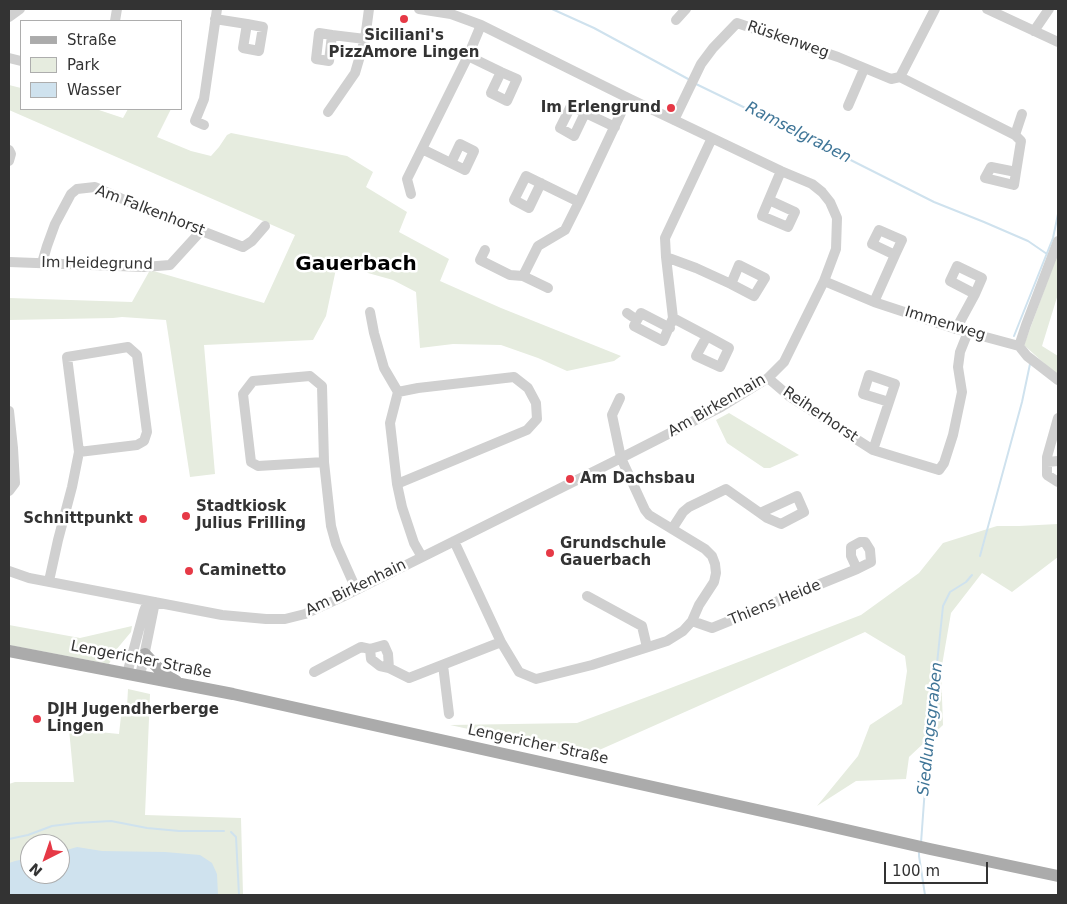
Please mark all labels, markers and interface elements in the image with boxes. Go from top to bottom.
marker: Siciliani's PizzAmore Lingen [398,13,410,25]
street label: Rüskenweg [745,18,831,62]
legend [20,20,182,110]
place label: Siciliani's PizzAmore Lingen [329,27,479,62]
text: Straße [67,31,116,49]
text: Park [67,56,99,74]
text: Wasser [67,81,121,99]
water label: Ramselgraben [742,98,854,168]
place label: Im Erlengrund [541,99,661,117]
marker: Im Erlengrund [665,102,677,114]
street label: Am Falkenhorst [93,182,207,240]
district label: Gauerbach [295,253,417,277]
street label: Im Heidegrund [41,254,153,274]
street label: Immenweg [902,303,988,345]
street label: Am Birkenhain [665,371,769,441]
street label: Reiherhorst [779,383,861,447]
place label: Am Dachsbau [580,470,695,488]
marker: Am Dachsbau [564,473,576,485]
place label: Stadtkiosk Julius Frilling [196,498,306,533]
place label: Schnittpunkt [23,510,133,528]
marker: Stadtkiosk Julius Frilling [180,510,192,522]
marker: Schnittpunkt [137,513,149,525]
place label: Grundschule Gauerbach [560,535,666,570]
marker: Grundschule Gauerbach [544,547,556,559]
street label: Am Birkenhain [303,556,409,620]
place label: Caminetto [199,562,286,580]
marker: Caminetto [183,565,195,577]
street label: Thiens Heide [726,576,824,630]
street label: Lengericher Straße [69,637,213,683]
water label: Siedlungsgraben [914,661,948,797]
place label: DJH Jugendherberge Lingen [47,701,219,736]
marker: DJH Jugendherberge Lingen [31,713,43,725]
street label: Lengericher Straße [466,721,610,769]
north arrow [20,834,70,884]
scale bar [887,852,991,884]
text: N [26,860,45,879]
text: 100 m [892,862,940,880]

